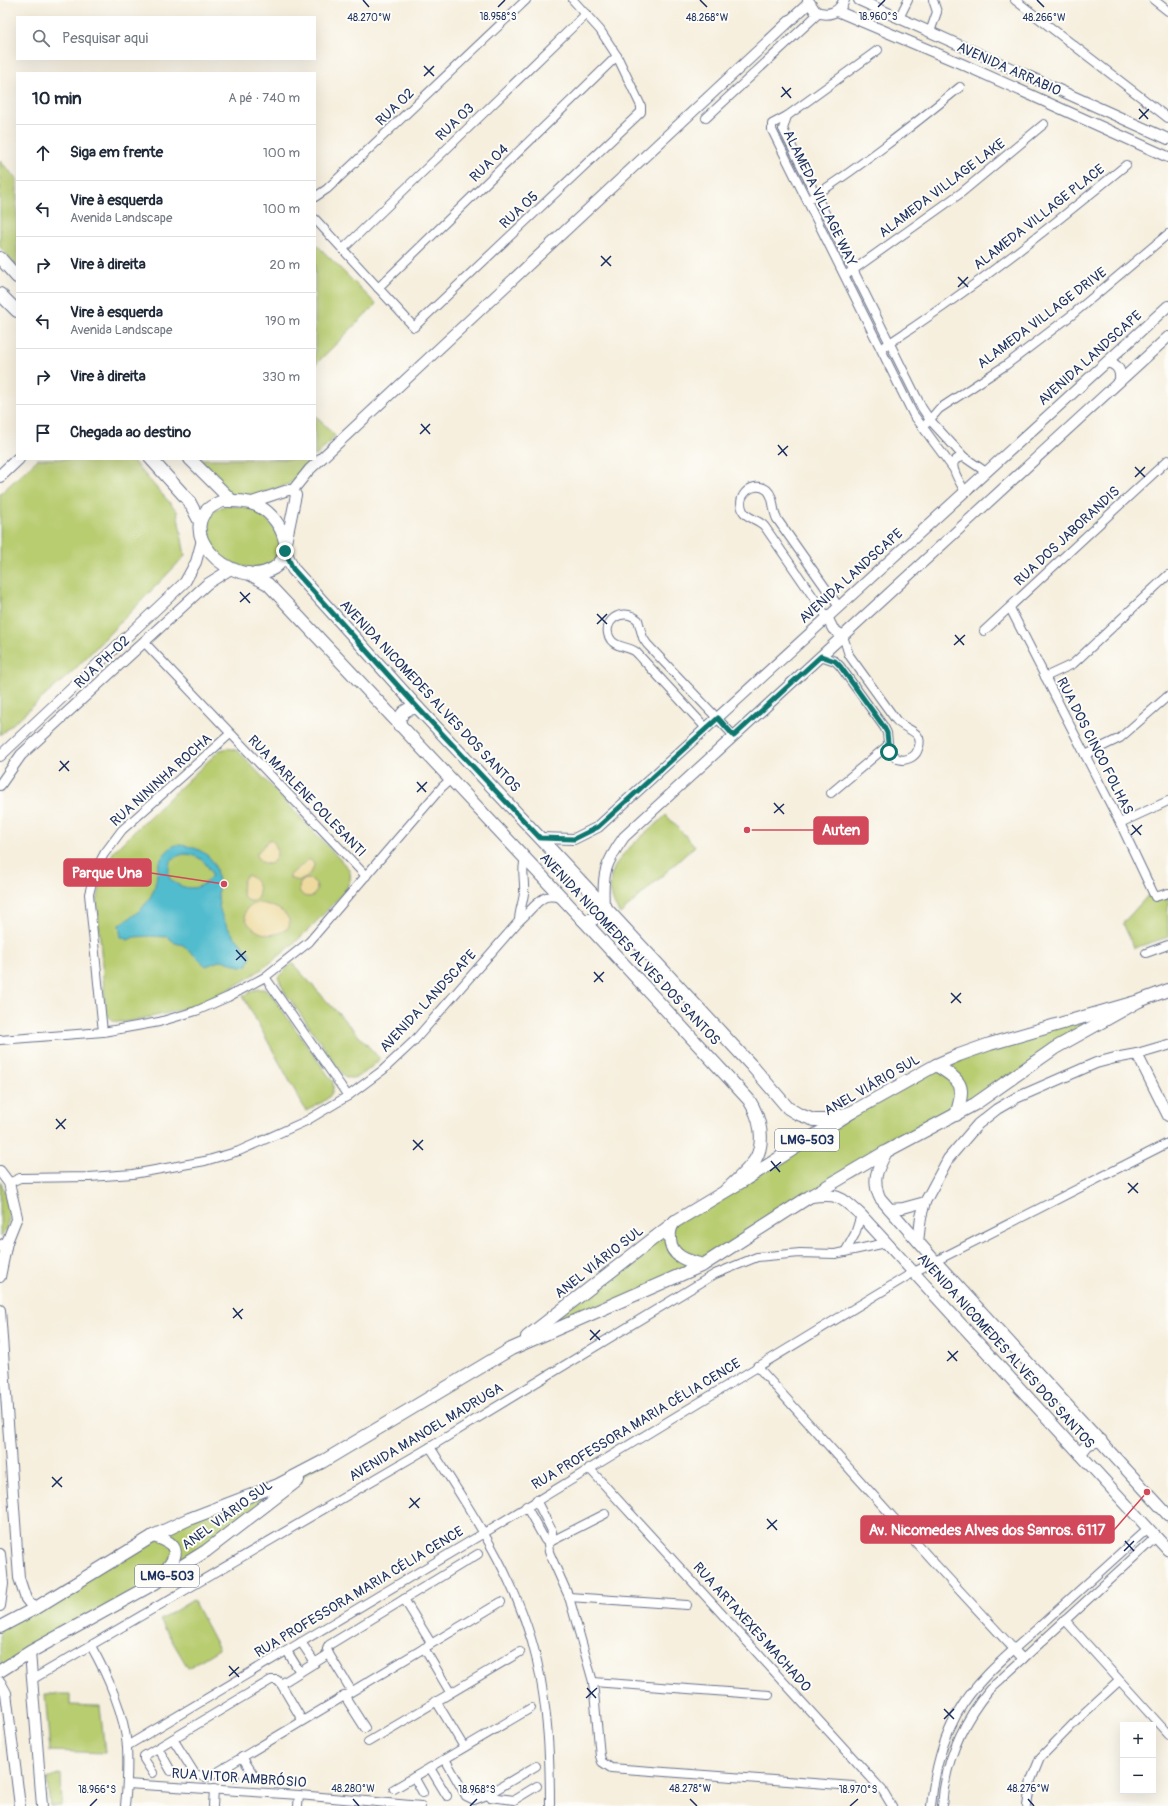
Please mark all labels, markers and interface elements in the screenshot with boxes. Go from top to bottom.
text: 18.958°S [480,11,517,23]
text: 18.960°S [858,11,898,23]
text: 48.270°W [347,12,391,24]
text: 48.268°W [686,12,729,24]
text: 48.266°W [1022,12,1066,24]
search box [16,16,316,60]
icon: search [30,27,52,49]
text: Pesquisar aqui [62,29,148,48]
street label: AVENIDA ARRABIO [954,38,1064,100]
street label: RUA 02 [372,84,418,129]
text: 10 min [32,88,82,109]
text: A pé · 740 m [228,90,300,106]
street label: RUA 03 [432,99,478,144]
street label: ALAMEDA VILLAGE WAY [780,127,860,269]
street label: ALAMEDA VILLAGE LAKE [875,135,1009,241]
street label: RUA 04 [466,140,512,186]
icon: ahead [32,142,54,164]
text: Siga em frente [70,143,163,162]
text: 100 m [263,145,300,161]
street label: ALAMEDA VILLAGE PLACE [970,161,1108,273]
street label: RUA 05 [496,188,542,232]
text: Vire à esquerda [70,191,163,210]
icon: left [32,198,54,220]
text: 100 m [263,201,300,217]
text: Avenida Landscape [70,210,172,226]
icon: right [32,254,54,276]
text: Vire à direita [70,255,146,274]
text: 20 m [269,257,300,273]
street label: ALAMEDA VILLAGE DRIVE [974,264,1110,372]
text: Vire à esquerda [70,303,163,322]
street label: AVENIDA LANDSCAPE [1035,307,1145,409]
icon: left [32,310,54,332]
text: 190 m [265,313,300,329]
text: Avenida Landscape [70,322,172,338]
icon: right [32,366,54,388]
text: Vire à direita [70,367,146,386]
text: 330 m [262,369,300,385]
icon: arrive [32,422,54,444]
text: Chegada ao destino [70,423,191,442]
street label: RUA DOS JABORANDIS [1011,483,1123,589]
street label: AVENIDA LANDSCAPE [796,525,906,627]
route end [276,542,294,560]
street label: AVENIDA NICOMEDES ALVES DOS SANTOS [336,596,524,796]
street label: RUA PH-02 [71,632,133,692]
street label: RUA DOS CINCO FOLHAS [1053,675,1137,817]
street label: RUA NININHA ROCHA [107,730,215,830]
street label: RUA MARLENE COLESANTI [244,732,370,860]
route start [880,743,898,761]
callout: Auten [814,817,868,844]
text: Auten [822,821,861,840]
street label: AVENIDA NICOMEDES ALVES DOS SANTOS [536,849,724,1049]
callout: Parque Una [64,859,151,886]
text: Parque Una [72,864,142,883]
street label: AVENIDA LANDSCAPE [376,946,480,1056]
street label: ANEL VIÁRIO SUL [821,1050,923,1119]
road number: LMG-503 [775,1129,839,1151]
street label: ANEL VIÁRIO SUL [551,1221,647,1302]
street label: AVENIDA NICOMEDES ALVES DOS SANTOS [914,1250,1098,1452]
street label: RUA PROFESSORA MARIA CÉLIA CENCE [528,1354,744,1493]
street label: AVENIDA MANOEL MADRUGA [346,1379,506,1485]
street label: ANEL VIÁRIO SUL [178,1476,276,1554]
callout: Av. Nicomedes Alves dos Sanros. 6117 [861,1516,1114,1543]
text: Av. Nicomedes Alves dos Sanros. 6117 [869,1521,1105,1540]
street label: RUA PROFESSORA MARIA CÉLIA CENCE [251,1522,467,1661]
street label: RUA ARTAXEXES MACHADO [689,1559,815,1695]
road number: LMG-503 [135,1565,199,1587]
map controls [1120,1722,1156,1794]
button: + [1120,1722,1156,1758]
button: − [1120,1758,1156,1794]
street label: RUA VITOR AMBRÓSIO [171,1764,307,1791]
text: 48.280°W [331,1783,375,1795]
text: 48.278°W [669,1783,711,1795]
text: 48.276°W [1007,1783,1050,1795]
text: 18.966°S [78,1784,116,1796]
text: 18.968°S [458,1784,496,1796]
text: 18.970°S [839,1784,877,1796]

